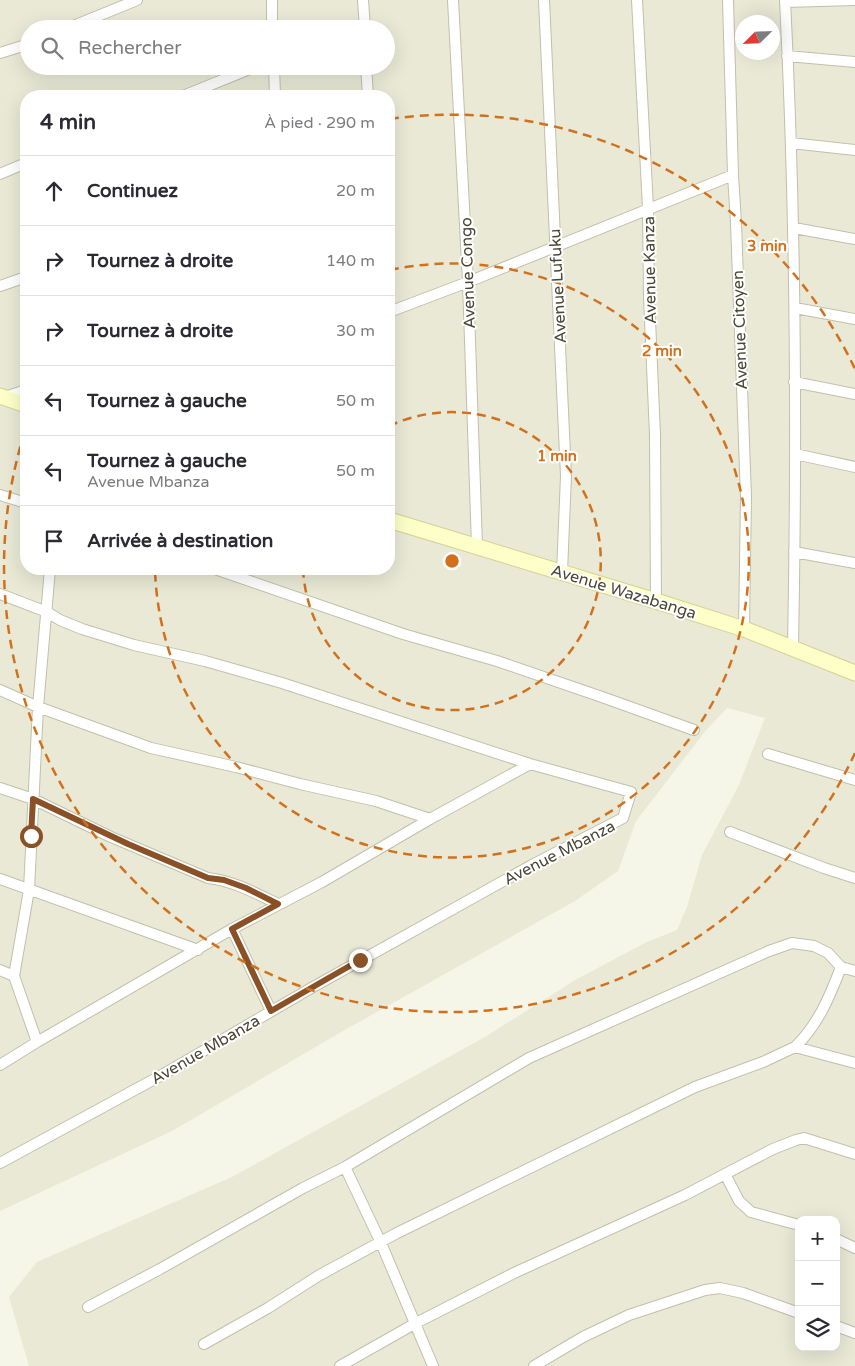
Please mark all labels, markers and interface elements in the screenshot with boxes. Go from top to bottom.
north arrow [735,15,780,60]
search box [20,20,395,75]
icon: search [38,34,66,62]
text: Rechercher [78,37,181,59]
text: 4 min [40,110,96,135]
text: À pied · 290 m [264,113,375,133]
icon: ahead [40,177,68,205]
text: Continuez [87,180,178,202]
text: 20 m [336,181,375,201]
street label: Avenue Kanza [639,216,661,324]
street label: Avenue Congo [456,217,480,329]
street label: Avenue Lufuku [545,228,571,344]
text: 3 min [747,237,787,255]
icon: right [40,247,68,275]
text: Tournez à droite [87,250,233,272]
text: 140 m [326,251,375,271]
street label: Avenue Citoyen [728,270,752,390]
icon: right [40,317,68,345]
text: Tournez à droite [87,320,233,342]
text: 30 m [336,321,375,341]
text: 2 min [642,342,682,360]
icon: left [40,387,68,415]
text: Tournez à gauche [87,390,247,412]
text: 50 m [336,391,375,411]
text: 1 min [537,447,577,465]
text: Tournez à gauche [87,450,247,472]
icon: left [40,457,68,485]
text: 50 m [336,461,375,481]
text: Avenue Mbanza [87,472,210,492]
icon: arrive [40,527,68,555]
text: Arrivée à destination [87,530,273,552]
centre of rings [443,552,461,570]
street label: Avenue Wazabanga [549,560,699,624]
street label: Avenue Mbanza [500,816,619,890]
route start [20,825,43,848]
route end [349,949,372,972]
street label: Avenue Mbanza [147,1011,264,1089]
map controls [795,1216,840,1351]
button: + [795,1216,840,1261]
button: − [795,1261,840,1306]
button: layers [795,1306,840,1351]

